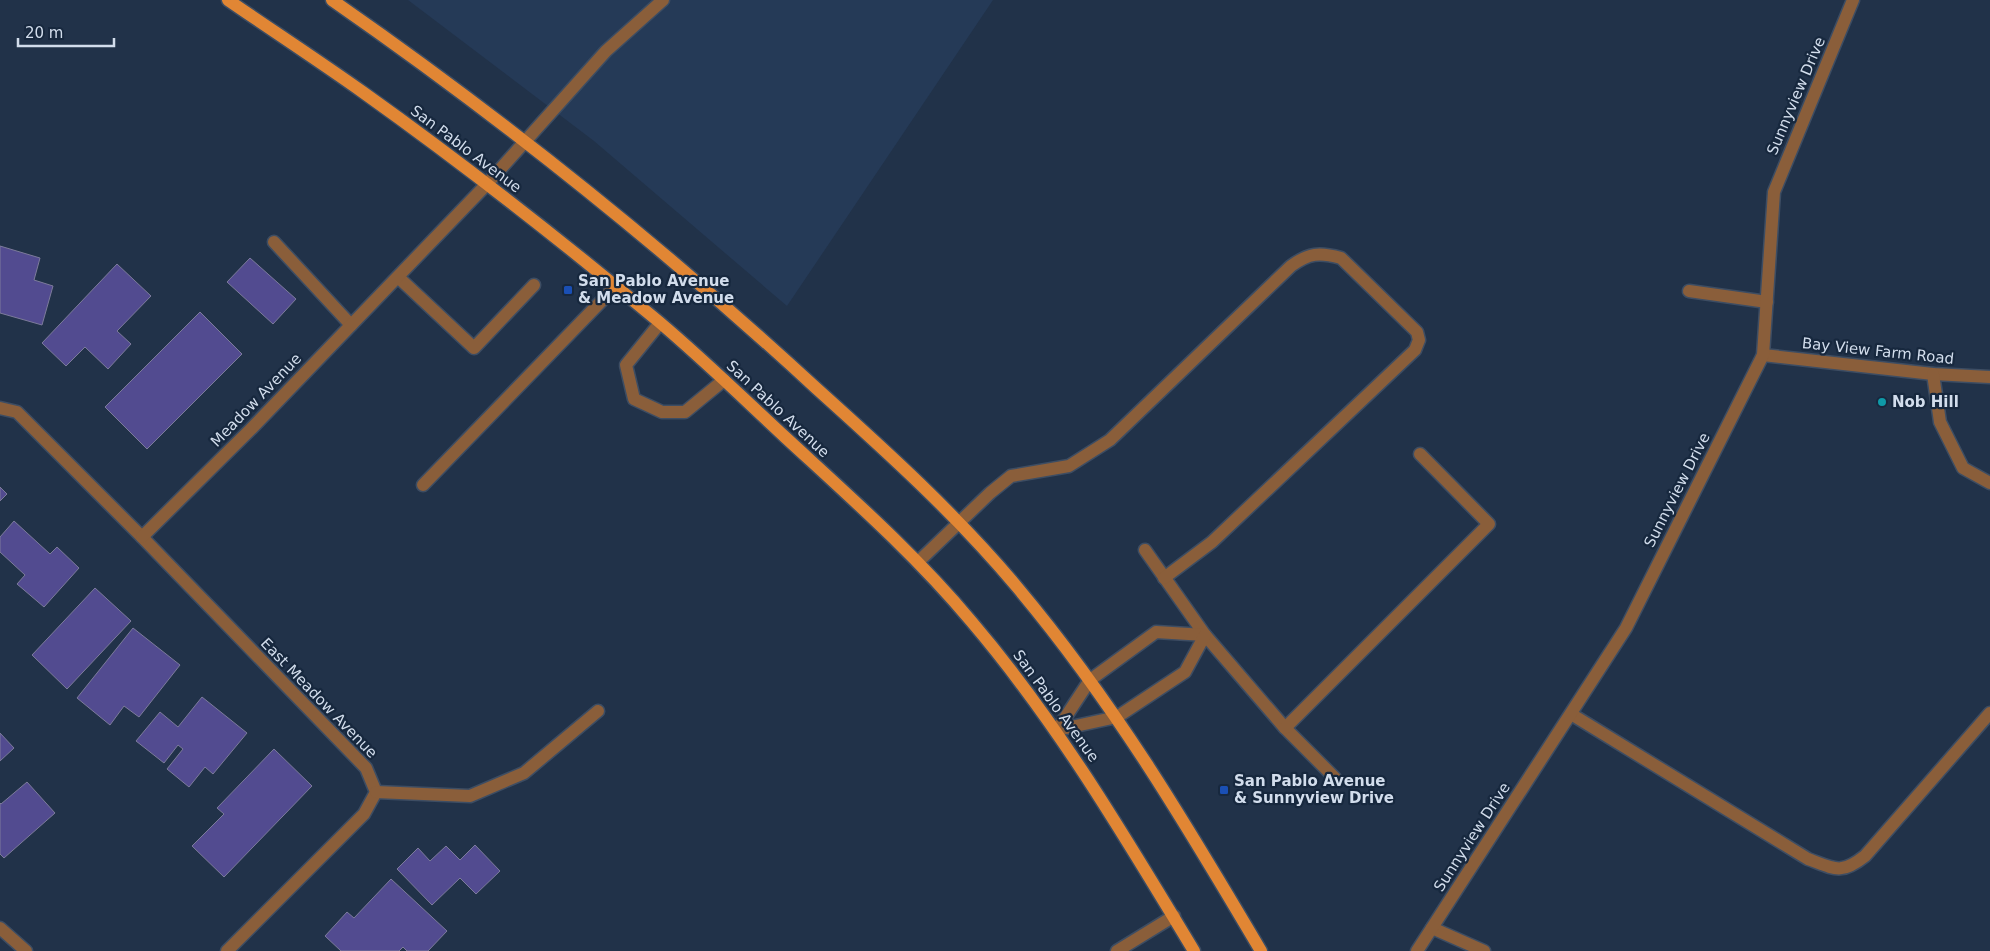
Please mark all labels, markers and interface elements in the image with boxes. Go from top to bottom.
scale bar [18,15,114,47]
text: 20 m [25,24,63,42]
street label: Sunnyview Drive [1763,34,1829,158]
street label: San Pablo Avenue [407,102,525,196]
place label: San Pablo Avenue & Meadow Avenue [578,272,734,307]
marker: San Pablo Avenue & Meadow Avenue [562,284,574,296]
street label: Bay View Farm Road [1801,334,1955,368]
street label: Meadow Avenue [207,350,305,450]
street label: San Pablo Avenue [723,357,833,461]
place label: Nob Hill [1892,393,1959,411]
marker: Nob Hill [1876,396,1888,408]
street label: Sunnyview Drive [1640,430,1714,550]
street label: East Meadow Avenue [257,634,381,762]
street label: San Pablo Avenue [1009,647,1103,765]
place label: San Pablo Avenue & Sunnyview Drive [1234,772,1394,807]
street label: Sunnyview Drive [1430,779,1514,895]
marker: San Pablo Avenue & Sunnyview Drive [1218,784,1230,796]

